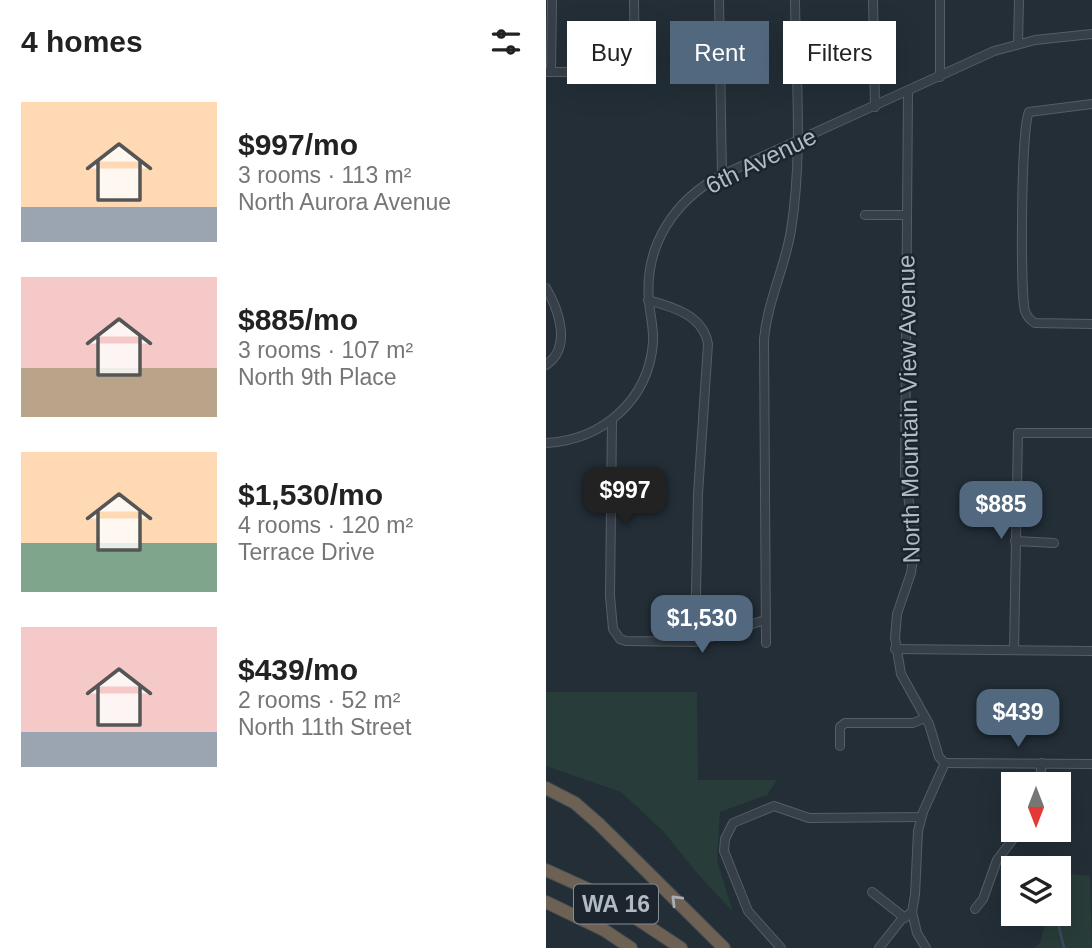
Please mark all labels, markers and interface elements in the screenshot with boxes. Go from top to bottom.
chip: Buy [567,21,656,84]
chip: Rent [670,21,769,84]
chip: Filters [783,21,896,84]
icon: filters [487,23,525,61]
text: 4 homes [21,25,143,58]
street label: 6th Avenue [701,122,820,199]
text: $997/mo [238,128,358,161]
icon: home [77,130,161,214]
text: 3 rooms · 113 m² [238,162,411,188]
text: North Aurora Avenue [238,189,451,215]
street label: North Mountain View Avenue [892,254,925,564]
text: $885/mo [238,303,358,336]
icon: home [77,305,161,389]
text: 3 rooms · 107 m² [238,337,413,363]
text: North 9th Place [238,364,397,390]
pin: $997 [584,468,666,527]
text: $997 [599,477,651,503]
text: $1,530/mo [238,478,383,511]
icon: home [77,480,161,564]
pin: $885 [960,482,1042,541]
text: $885 [975,491,1027,517]
text: 4 rooms · 120 m² [238,512,413,538]
text: Terrace Drive [238,539,375,565]
pin: $1,530 [645,596,759,655]
text: $1,530 [667,605,737,631]
text: $439/mo [238,653,358,686]
icon: home [77,655,161,739]
text: 2 rooms · 52 m² [238,687,400,713]
pin: $439 [977,690,1059,749]
text: $439 [992,699,1044,725]
text: North 11th Street [238,714,411,740]
north arrow [1001,772,1071,842]
map controls [1001,772,1071,926]
button: layers [1001,856,1071,926]
road number: WA 16 [574,884,658,923]
one-way arrow [671,896,684,909]

